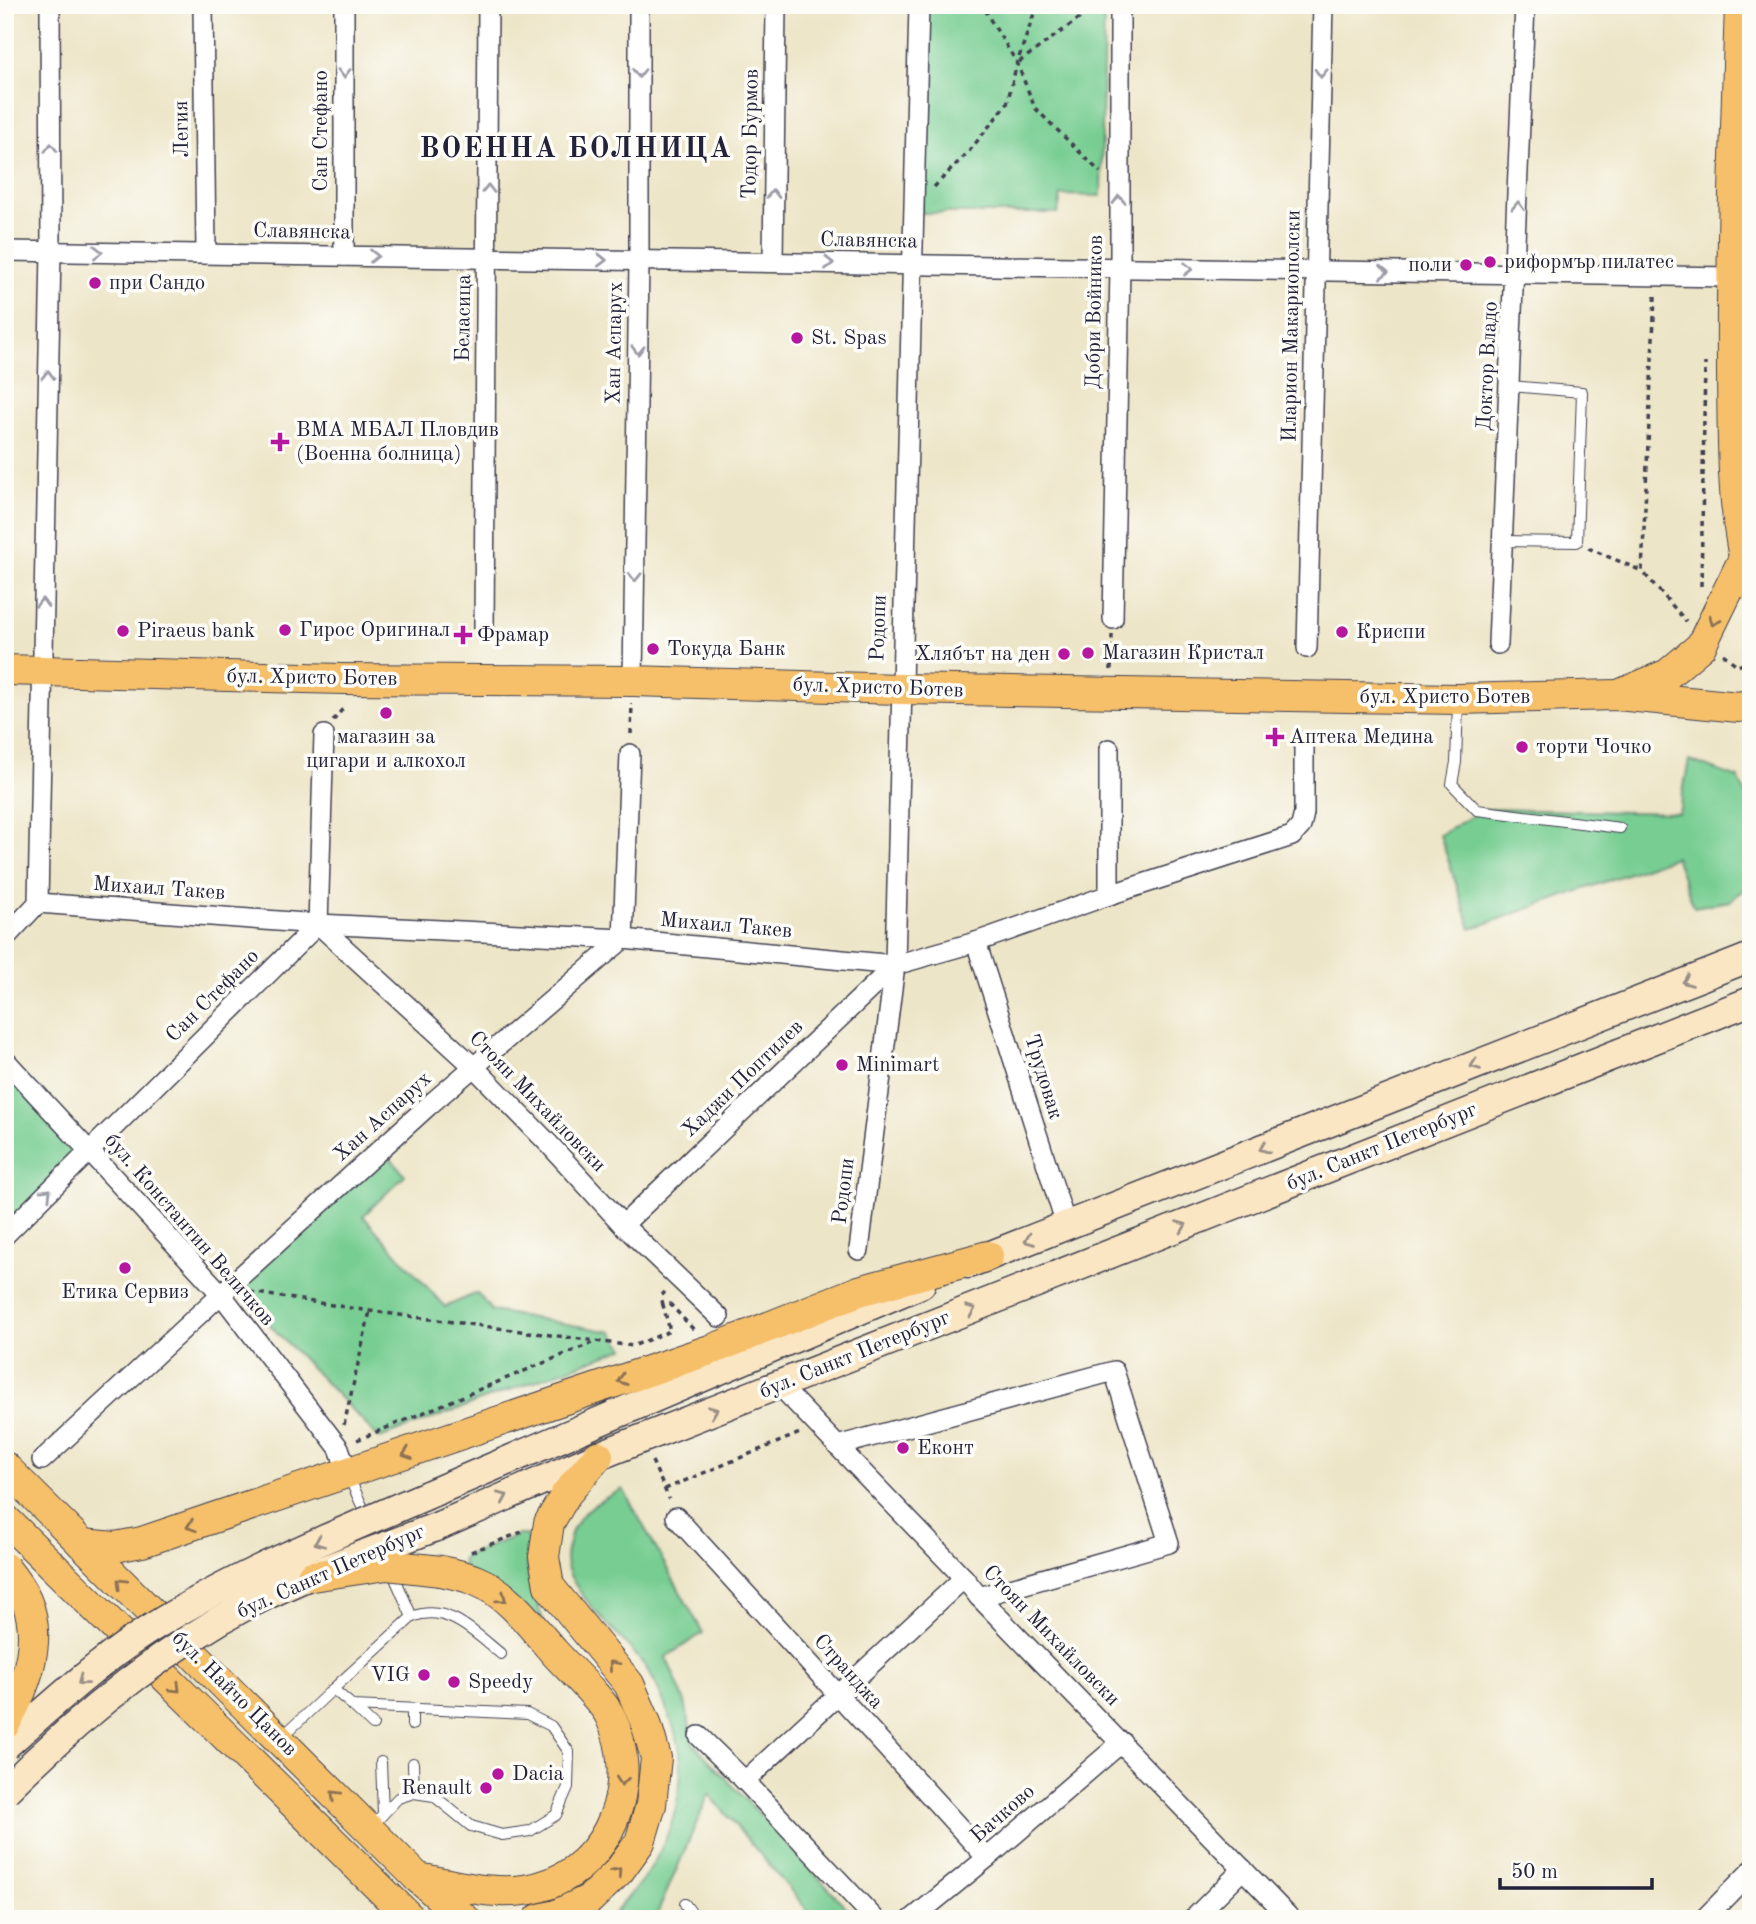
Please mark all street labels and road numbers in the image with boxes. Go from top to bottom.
street label: Тодор Бурмов [739,69,763,199]
street label: Сан Стефано [311,70,332,192]
street label: Легия [171,100,193,158]
street label: Иларион Макариополски [1279,210,1305,442]
street label: Славянска [253,221,351,243]
street label: Славянска [820,230,918,252]
street label: Добри Войников [1083,235,1107,389]
street label: Беласица [453,274,475,362]
street label: Хан Аспарух [603,281,627,405]
street label: Доктор Владо [1474,301,1502,431]
street label: Родопи [867,594,891,662]
street label: бул. Христо Ботев [226,666,398,690]
street label: бул. Христо Ботев [792,675,964,701]
street label: бул. Христо Ботев [1360,687,1530,708]
street label: Михаил Такев [92,874,226,904]
street label: Михаил Такев [659,910,793,942]
street label: Сан Стефано [163,946,263,1046]
street label: Хаджи Поптилев [679,1016,807,1142]
street label: Стоян Михайловски [465,1028,609,1176]
street label: Трудовак [1020,1032,1066,1122]
street label: Хан Аспарух [330,1068,436,1166]
street label: бул. Санкт Петербург [1284,1099,1480,1195]
street label: бул. Константин Величков [100,1130,278,1330]
street label: Родопи [830,1157,858,1225]
street label: бул. Санкт Петербург [757,1307,953,1403]
street label: бул. Санкт Петербург [234,1521,428,1623]
street label: Стоян Михайловски [979,1562,1123,1710]
street label: бул. Найчо Цанов [168,1628,300,1760]
street label: Странджа [809,1631,887,1713]
street label: Бачково [967,1781,1039,1847]

